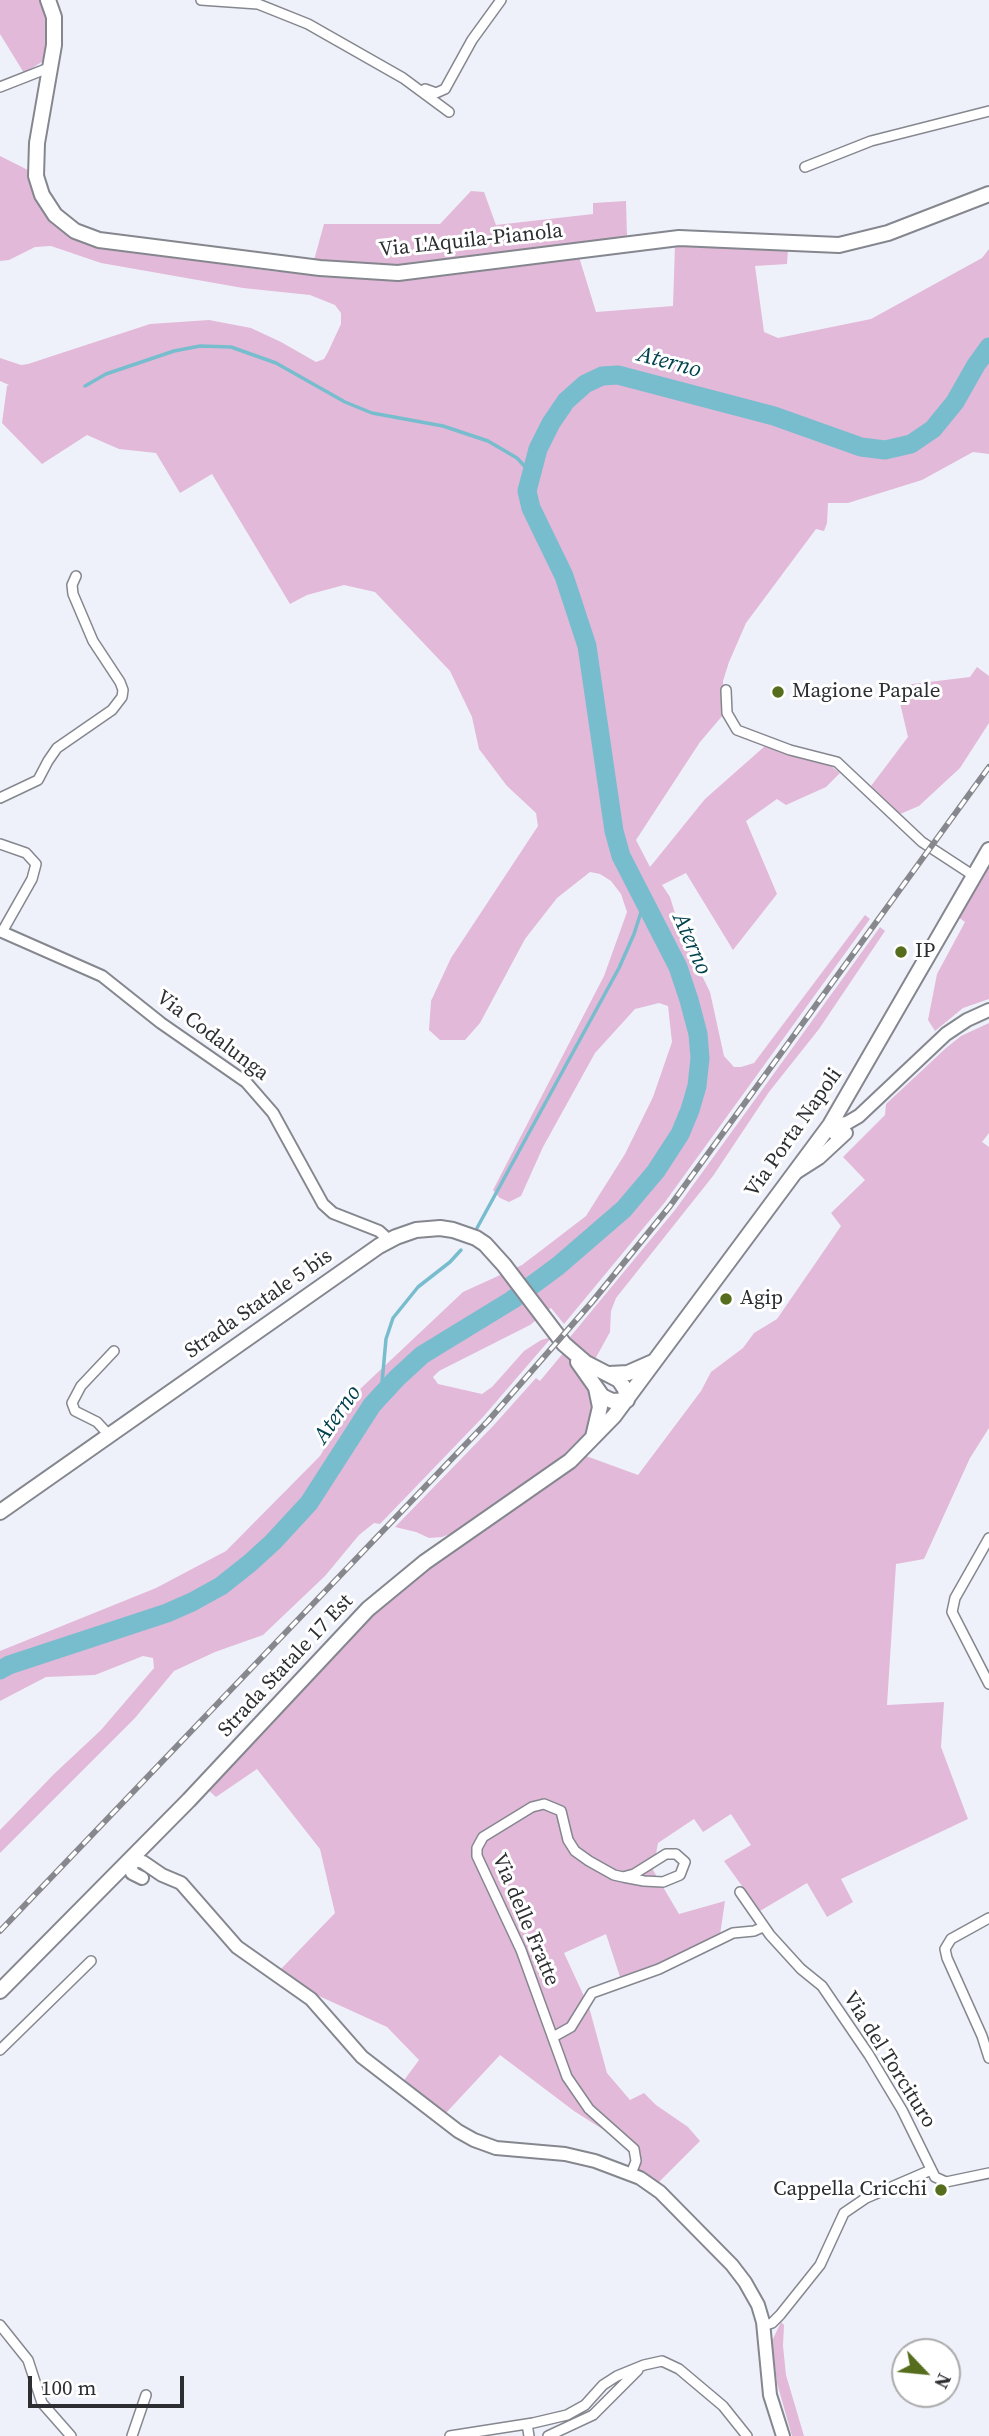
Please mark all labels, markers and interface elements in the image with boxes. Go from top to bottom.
street label: Via L'Aquila-Pianola [378,219,564,263]
water label: Aterno [634,341,704,385]
place label: Magione Papale [792,679,941,705]
marker: Magione Papale [770,684,786,700]
water label: Aterno [665,909,717,979]
place label: IP [915,939,935,965]
marker: IP [893,944,909,960]
street label: Via Codalunga [151,985,273,1087]
street label: Via Porta Napoli [740,1063,848,1203]
street label: Strada Statale 5 bis [180,1244,338,1364]
place label: Agip [740,1286,783,1312]
marker: Agip [718,1291,734,1307]
water label: Aterno [308,1380,368,1450]
street label: Strada Statale 17 Est [213,1589,359,1743]
street label: Via delle Fratte [486,1850,564,1990]
street label: Via del Torcituro [837,1987,941,2133]
place label: Cappella Cricchi [773,2177,927,2203]
marker: Cappella Cricchi [933,2182,949,2198]
north arrow [891,2338,961,2408]
scale bar [32,2362,187,2406]
text: N [928,2369,958,2393]
text: 100 m [41,2373,96,2402]

